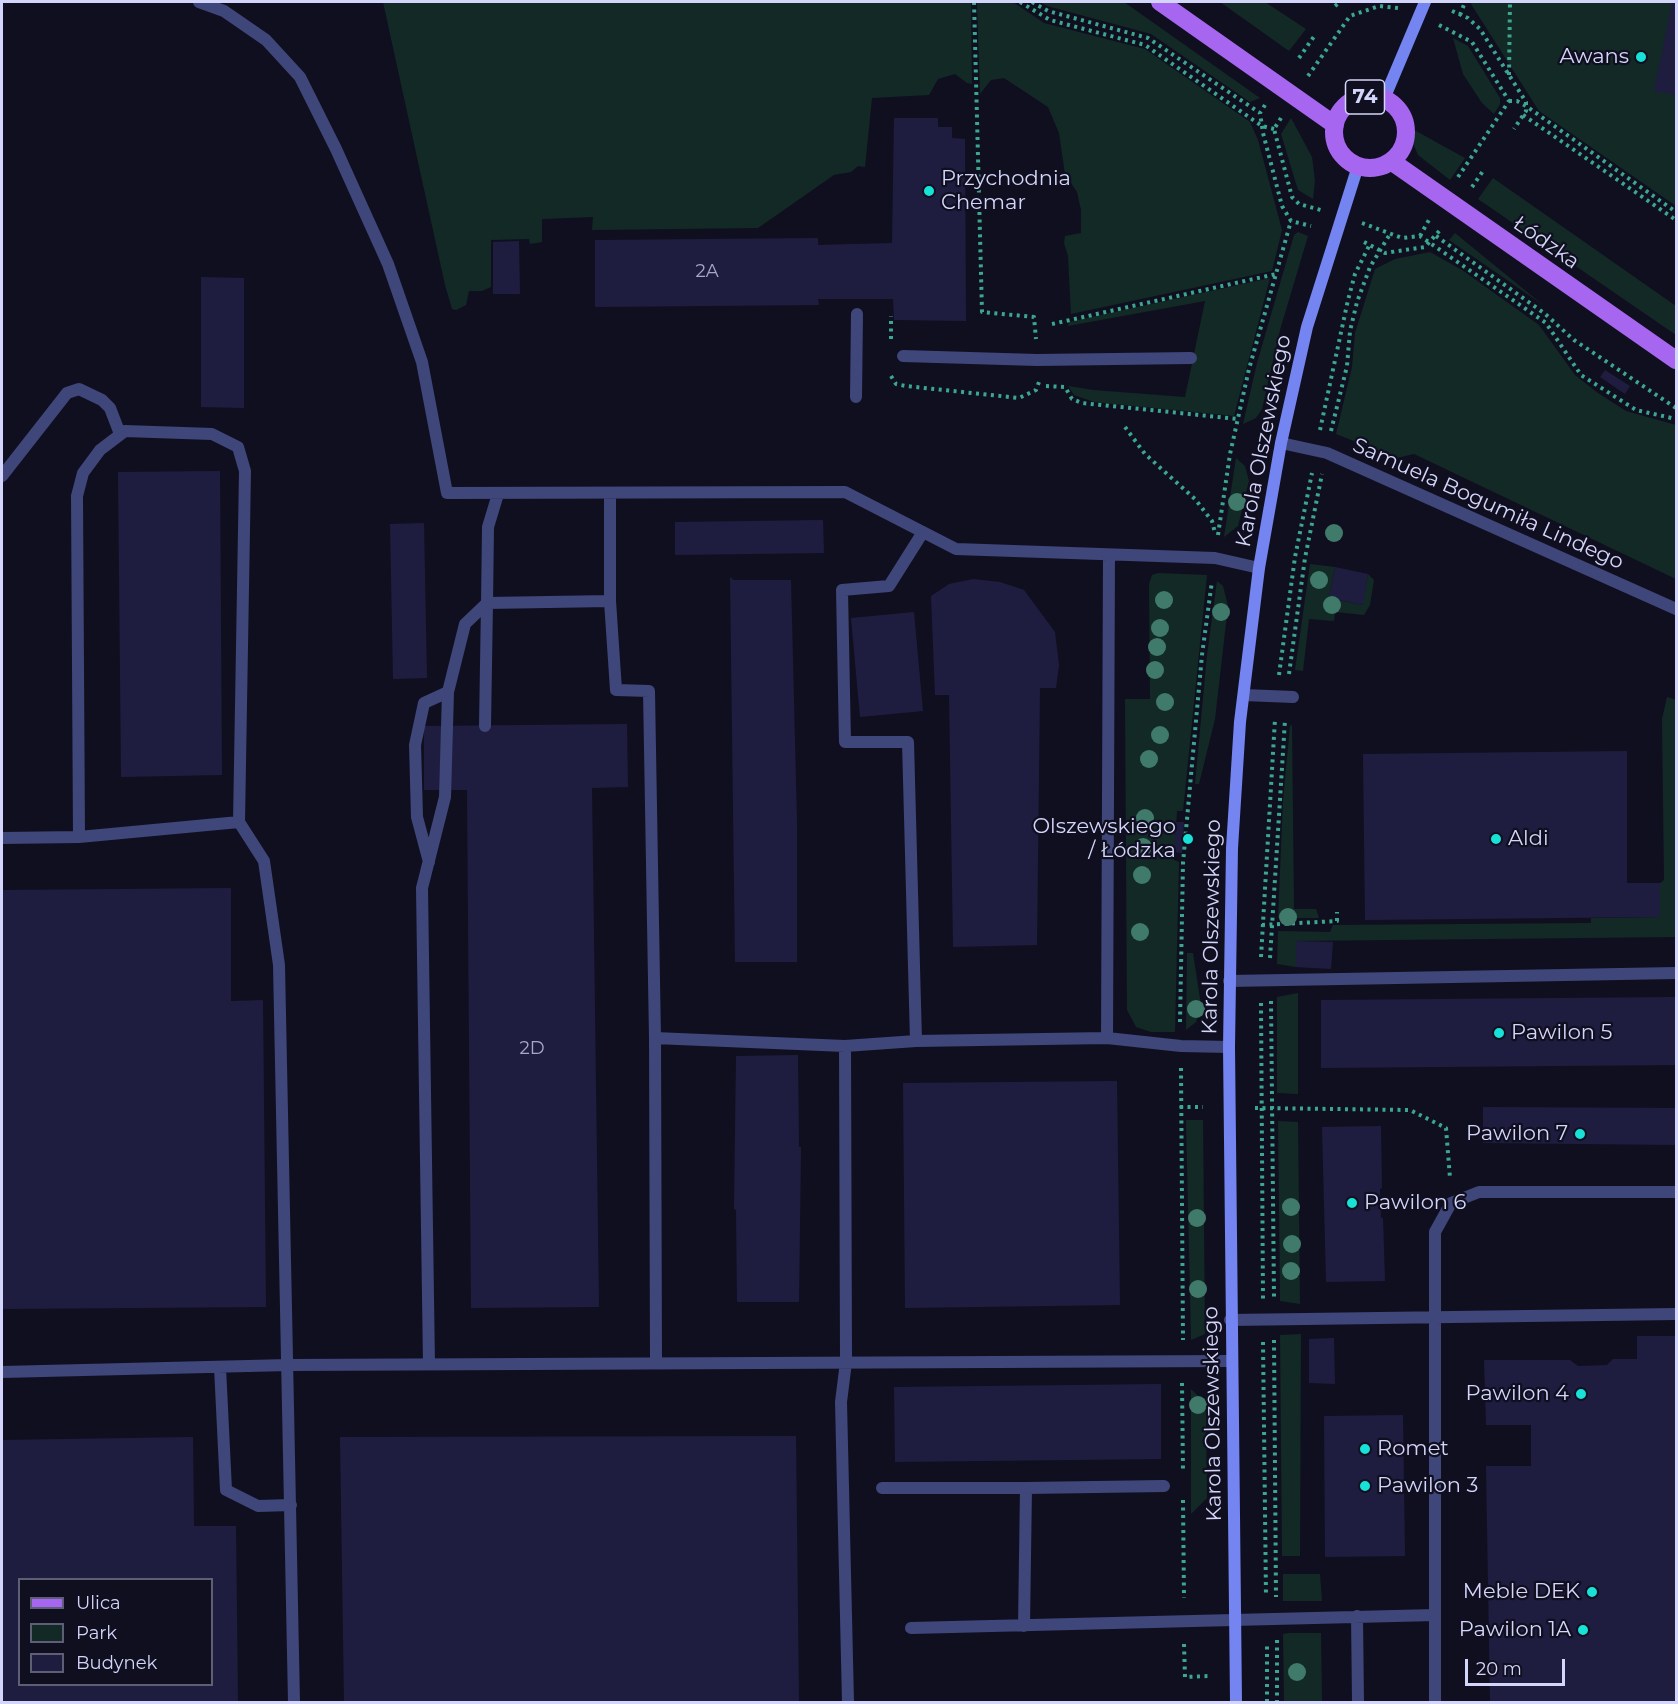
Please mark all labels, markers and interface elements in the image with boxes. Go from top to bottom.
place label: Awans [1560,44,1629,70]
marker: Awans [1634,50,1648,64]
road number: 74 [1346,80,1384,114]
place label: Przychodnia Chemar [941,166,1071,216]
marker: Przychodnia Chemar [922,184,936,198]
street label: Łódzka [1508,211,1584,275]
house number: 2A [695,261,719,283]
street label: Karola Olszewskiego [1231,333,1297,549]
street label: Samuela Bogumiła Lindego [1349,433,1627,575]
place label: Olszewskiego / Łódzka [1032,814,1176,864]
street label: Karola Olszewskiego [1198,819,1226,1035]
place label: Aldi [1508,826,1549,852]
marker: Olszewskiego / Łódzka [1181,832,1195,846]
marker: Aldi [1489,832,1503,846]
place label: Pawilon 5 [1511,1020,1612,1046]
marker: Pawilon 5 [1492,1026,1506,1040]
house number: 2D [519,1038,545,1060]
place label: Pawilon 7 [1466,1121,1568,1147]
marker: Pawilon 7 [1573,1127,1587,1141]
place label: Pawilon 6 [1364,1190,1466,1216]
marker: Pawilon 6 [1345,1196,1359,1210]
street label: Karola Olszewskiego [1199,1306,1227,1522]
place label: Pawilon 4 [1466,1381,1569,1407]
marker: Pawilon 4 [1574,1387,1588,1401]
place label: Romet [1377,1436,1449,1462]
marker: Romet [1358,1442,1372,1456]
place label: Pawilon 3 [1377,1473,1478,1499]
marker: Pawilon 3 [1358,1479,1372,1493]
legend [18,1578,213,1686]
place label: Meble DEK [1463,1579,1580,1605]
marker: Meble DEK [1585,1585,1599,1599]
text: Ulica [76,1592,121,1614]
place label: Pawilon 1A [1459,1617,1571,1643]
text: Park [76,1622,117,1644]
marker: Pawilon 1A [1576,1623,1590,1637]
scale bar [1468,1647,1568,1685]
text: Budynek [76,1652,157,1674]
text: 20 m [1476,1658,1522,1680]

